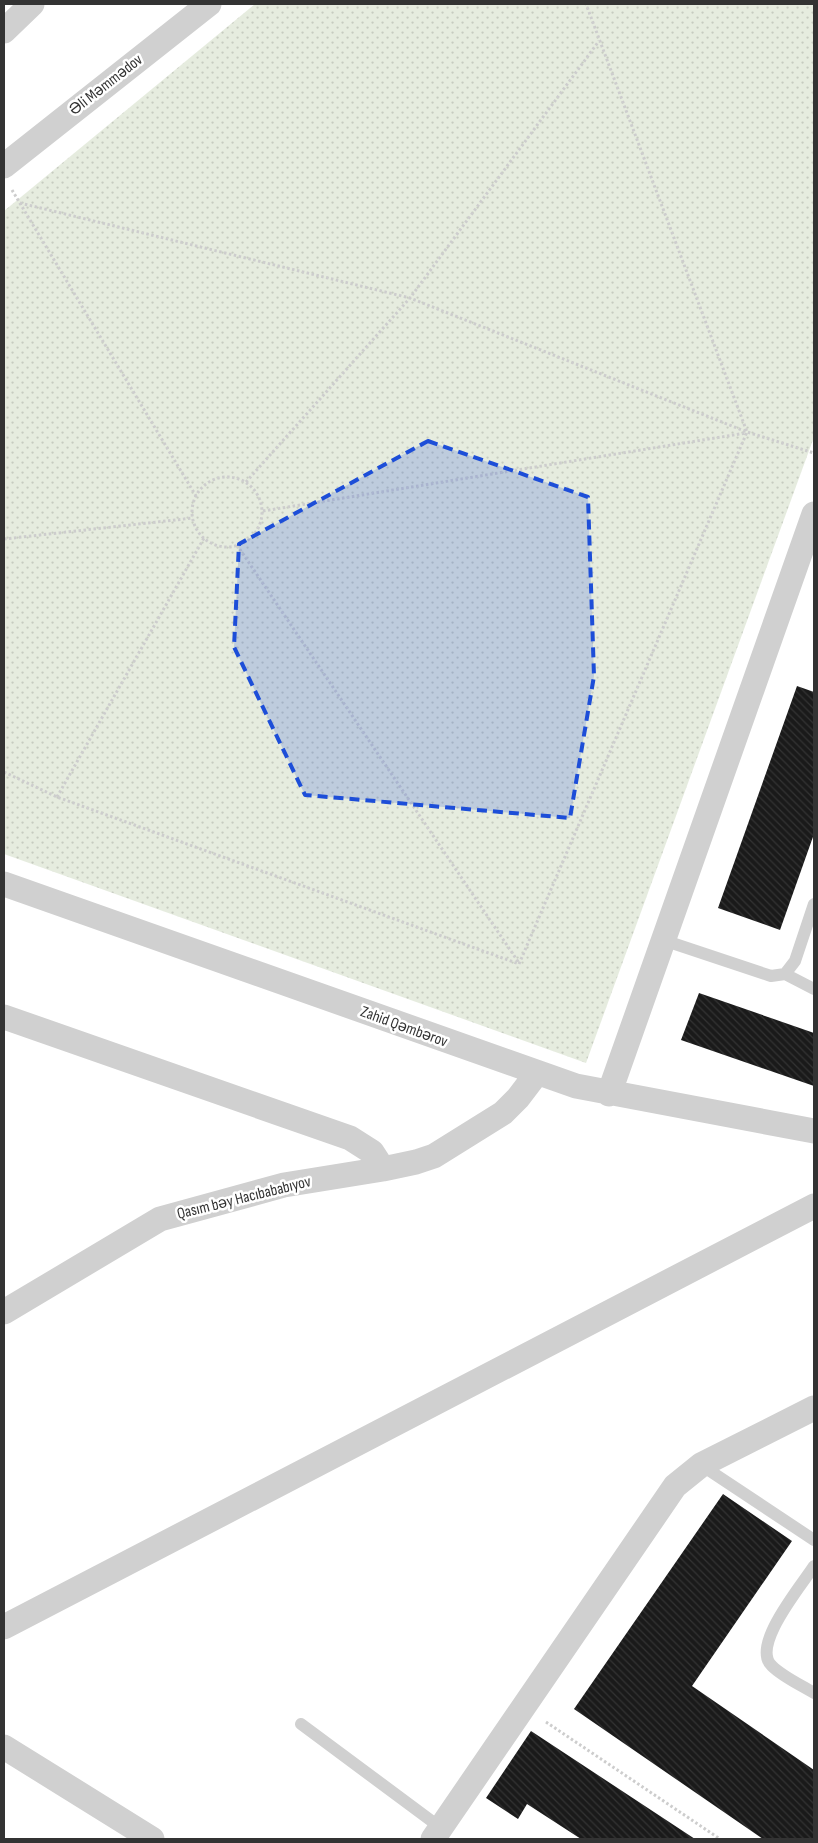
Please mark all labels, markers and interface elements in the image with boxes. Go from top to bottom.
street label: Əli Məmmədov [65,50,147,120]
street label: Zahid Qəmbərov [358,1002,450,1052]
street label: Qasım bəy Hacıbababıyov [175,1172,313,1224]

